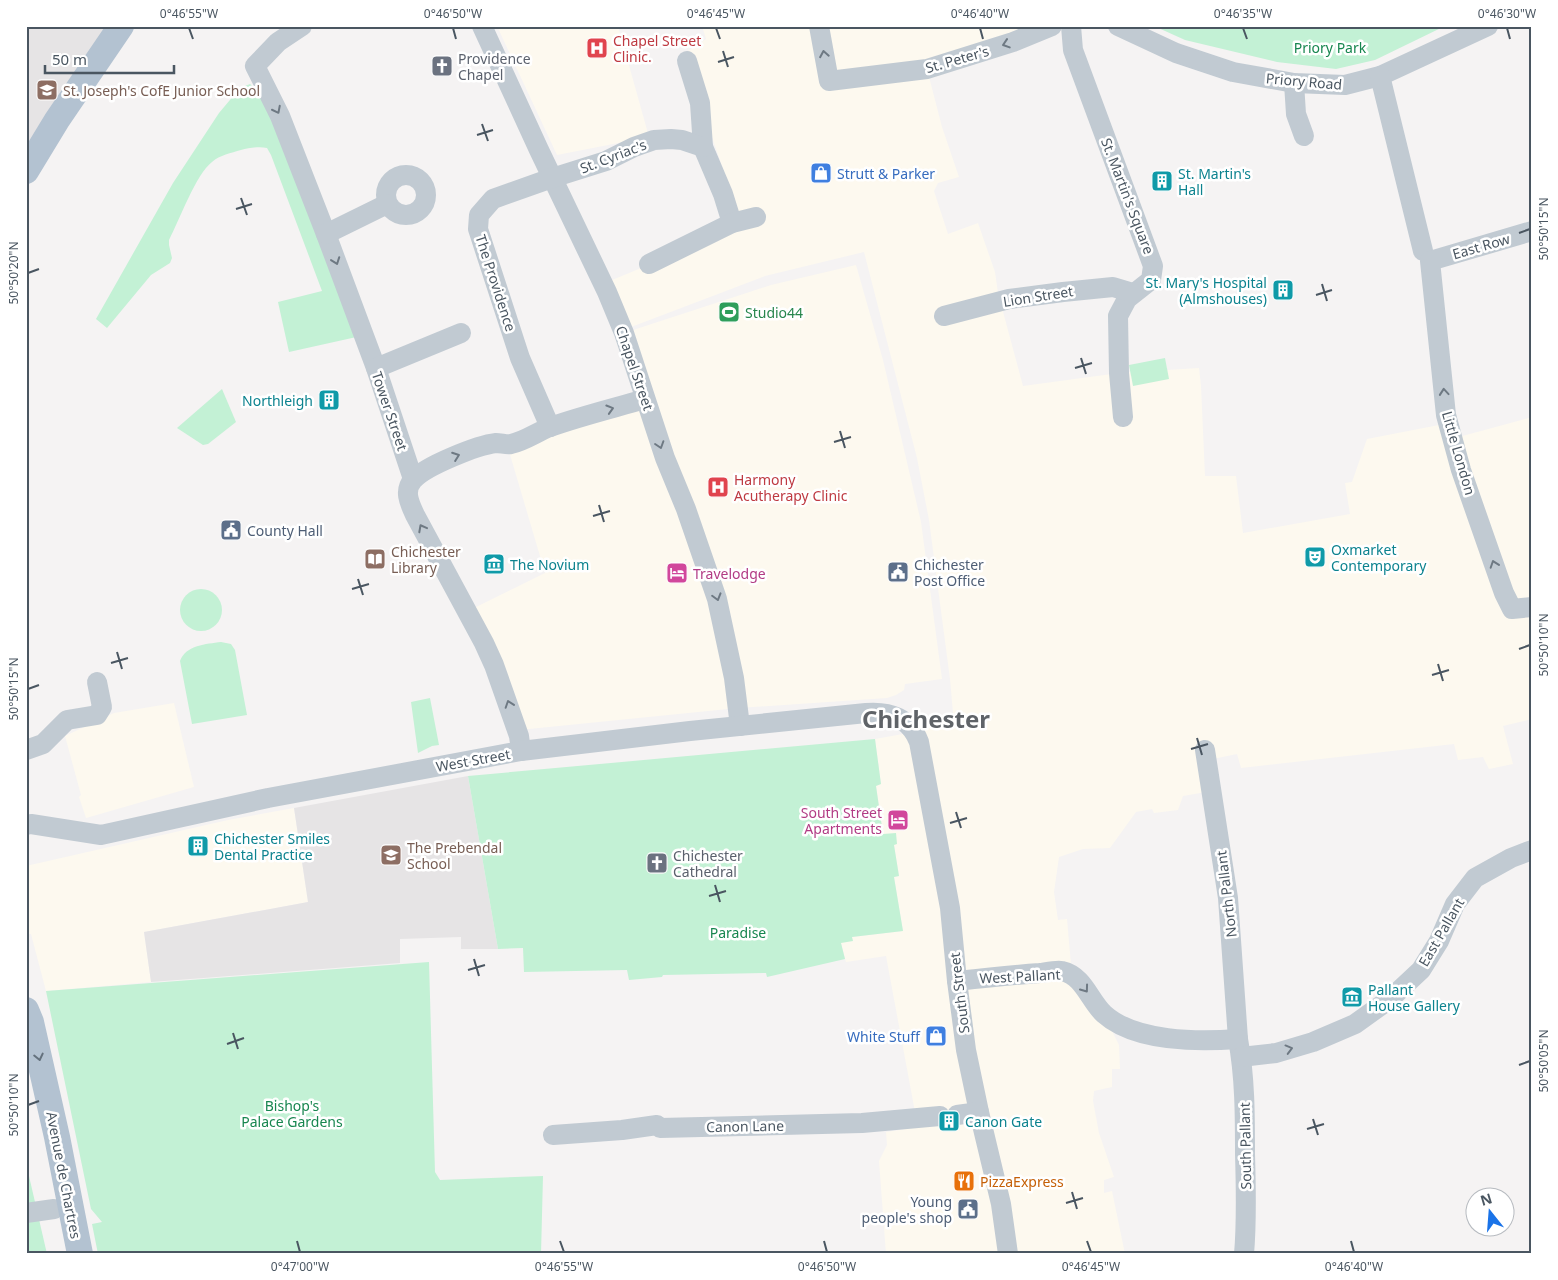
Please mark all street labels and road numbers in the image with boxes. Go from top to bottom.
street label: St. Peter's [923,41,991,77]
street label: Priory Road [1265,68,1343,94]
street label: St. Cyriac's [577,135,649,177]
street label: St. Martin's Square [1097,135,1159,257]
street label: East Row [1450,229,1512,263]
street label: The Providence [471,232,521,334]
street label: Lion Street [1002,281,1074,311]
street label: Chapel Street [612,323,658,413]
street label: Tower Street [368,369,412,453]
street label: Little London [1438,409,1480,497]
street label: West Street [434,744,512,776]
street label: North Pallant [1211,849,1241,939]
street label: East Pallant [1414,894,1468,970]
street label: South Street [945,952,973,1034]
street label: West Pallant [979,964,1061,988]
street label: South Pallant [1235,1102,1255,1190]
street label: Avenue de Chartres [42,1110,86,1241]
street label: Canon Lane [706,1116,784,1136]

